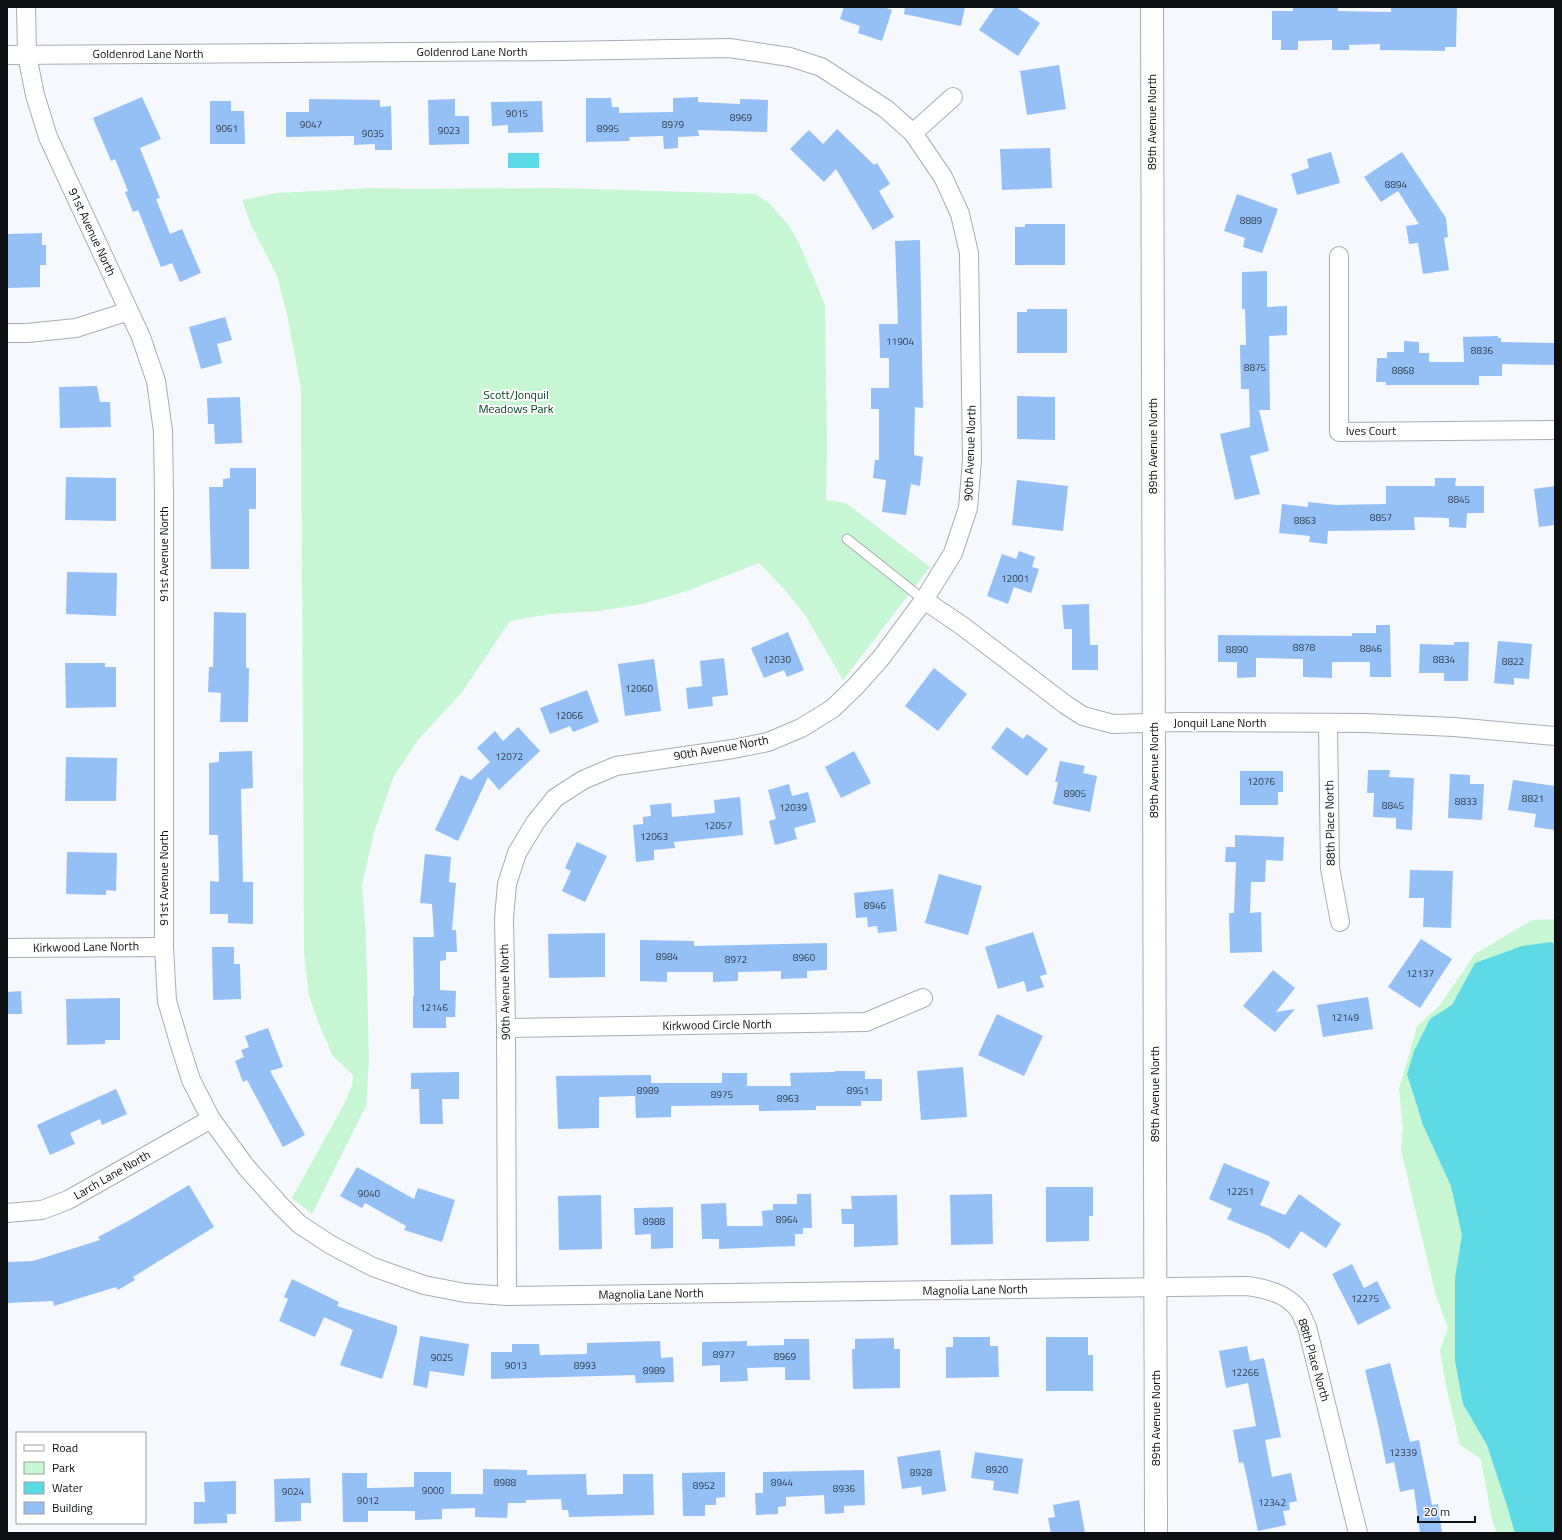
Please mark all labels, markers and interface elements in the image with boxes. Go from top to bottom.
street label: Goldenrod Lane North [417,42,527,61]
street label: Goldenrod Lane North [93,44,203,63]
street label: 89th Avenue North [1142,74,1161,170]
house number: 9015 [506,106,529,121]
house number: 8969 [730,110,753,125]
house number: 9047 [300,117,322,132]
house number: 8979 [662,117,685,132]
house number: 9061 [216,121,238,136]
house number: 8995 [597,121,620,136]
house number: 9023 [438,123,460,138]
house number: 9035 [362,126,385,141]
house number: 8894 [1385,177,1408,192]
street label: 91st Avenue North [64,185,121,279]
house number: 8889 [1240,213,1263,228]
house number: 11904 [886,334,914,349]
house number: 8836 [1471,343,1494,358]
house number: 8875 [1244,360,1267,375]
house number: 8868 [1392,363,1415,378]
park label: Scott/Jonquil Meadows Park [478,385,554,418]
street label: 89th Avenue North [1143,398,1162,494]
street label: 90th Avenue North [958,405,981,501]
street label: Ives Court [1346,421,1397,440]
house number: 8845 [1448,492,1471,507]
street label: 91st Avenue North [154,506,173,602]
house number: 8857 [1370,510,1392,525]
house number: 8863 [1294,513,1316,528]
house number: 12001 [1001,571,1029,586]
house number: 8878 [1293,640,1316,655]
house number: 8846 [1360,641,1383,656]
house number: 8890 [1226,642,1249,657]
house number: 12030 [763,652,791,667]
house number: 8834 [1433,652,1456,667]
house number: 8822 [1502,654,1524,669]
house number: 12060 [625,681,653,696]
house number: 12066 [555,708,583,723]
street label: Jonquil Lane North [1173,713,1267,732]
street label: 89th Avenue North [1144,722,1163,818]
street label: 90th Avenue North [672,730,770,765]
house number: 12072 [495,749,523,764]
house number: 12076 [1247,774,1275,789]
street label: 88th Place North [1319,780,1340,866]
house number: 8905 [1064,786,1087,801]
house number: 8821 [1522,791,1544,806]
house number: 8833 [1455,794,1477,809]
house number: 8845 [1382,798,1405,813]
house number: 12039 [779,800,807,815]
house number: 12057 [704,818,732,833]
house number: 12063 [640,829,668,844]
street label: 91st Avenue North [154,830,173,926]
house number: 8946 [864,898,887,913]
street label: Kirkwood Lane North [33,936,139,957]
street label: 90th Avenue North [494,944,515,1040]
house number: 8984 [656,949,679,964]
house number: 8960 [793,950,816,965]
house number: 8972 [725,952,747,967]
house number: 12137 [1406,966,1434,981]
house number: 12146 [420,1000,448,1015]
house number: 12149 [1331,1010,1359,1025]
street label: Kirkwood Circle North [662,1014,772,1035]
street label: 89th Avenue North [1145,1046,1164,1142]
house number: 8989 [637,1083,660,1098]
house number: 8951 [847,1083,869,1098]
house number: 8975 [711,1087,734,1102]
house number: 8963 [777,1091,799,1106]
street label: Larch Lane North [70,1145,154,1204]
house number: 12251 [1226,1184,1254,1199]
house number: 9040 [358,1186,381,1201]
house number: 8964 [776,1212,799,1227]
house number: 8988 [643,1214,666,1229]
street label: Magnolia Lane North [922,1279,1028,1300]
street label: Magnolia Lane North [598,1283,704,1304]
house number: 12275 [1351,1291,1379,1306]
street label: 88th Place North [1294,1316,1335,1404]
house number: 8977 [713,1347,735,1362]
house number: 8969 [774,1349,797,1364]
house number: 9025 [431,1350,454,1365]
house number: 9013 [505,1358,527,1373]
house number: 8993 [574,1358,596,1373]
house number: 8989 [643,1363,666,1378]
house number: 12266 [1231,1365,1259,1380]
street label: 89th Avenue North [1146,1370,1165,1466]
legend [16,1432,146,1524]
text: Road [52,1438,78,1457]
house number: 12339 [1389,1445,1417,1460]
text: Park [52,1458,75,1477]
house number: 8920 [986,1462,1009,1477]
house number: 8928 [910,1465,933,1480]
house number: 8988 [494,1475,517,1490]
house number: 8944 [771,1475,794,1490]
text: Water [52,1478,83,1497]
house number: 8952 [693,1478,715,1493]
house number: 8936 [833,1481,856,1496]
house number: 9000 [422,1483,445,1498]
house number: 9024 [282,1484,305,1499]
house number: 9012 [357,1493,379,1508]
house number: 12342 [1258,1495,1286,1510]
text: Building [52,1498,93,1517]
scale bar [1418,1498,1475,1524]
text: 20 m [1424,1502,1450,1521]

